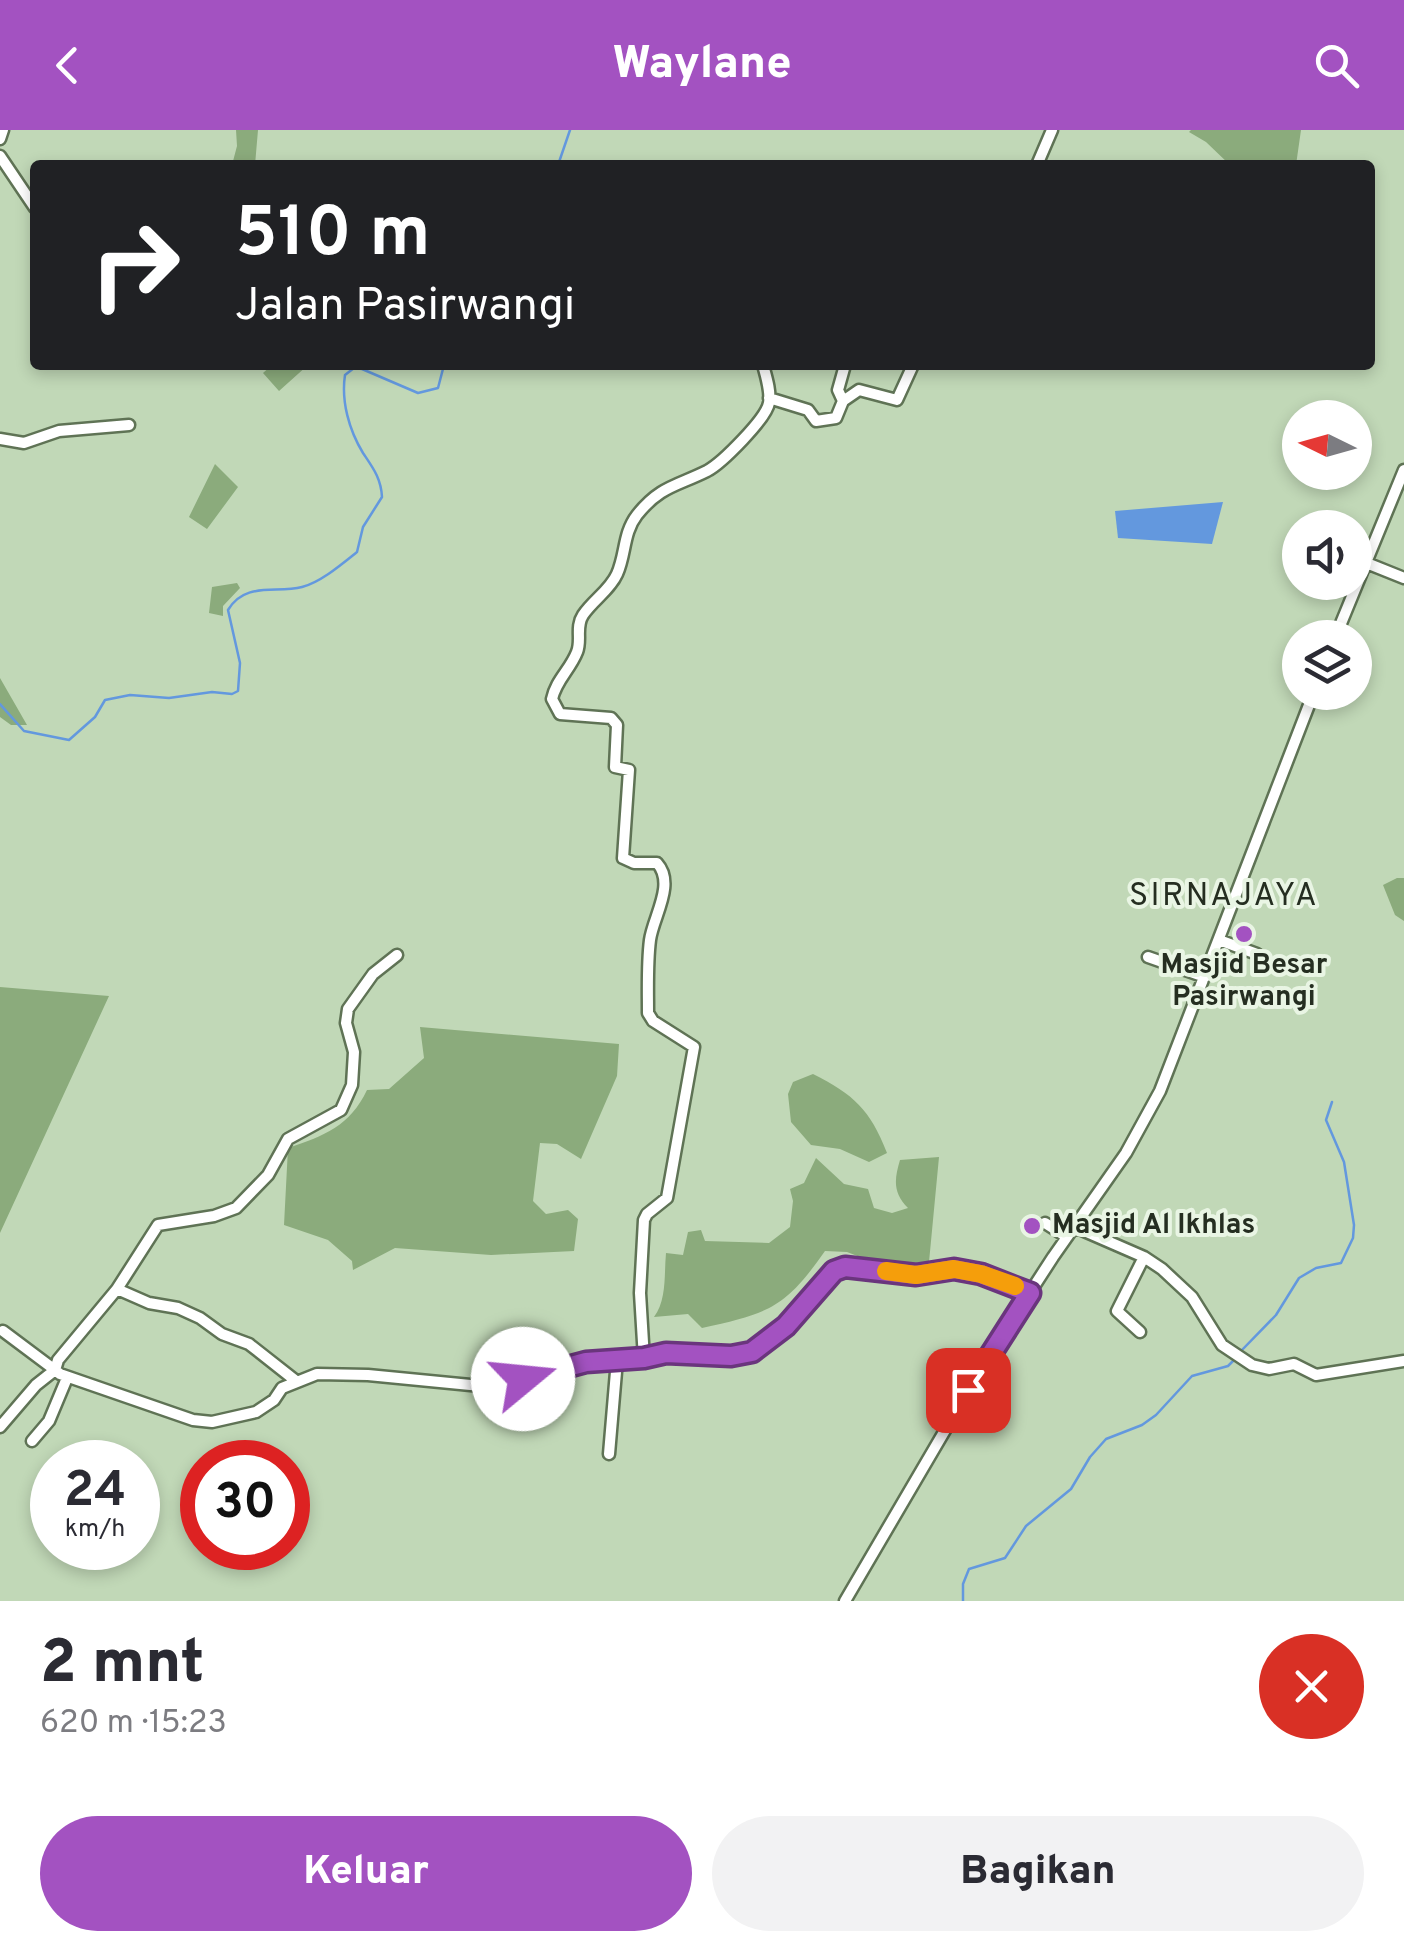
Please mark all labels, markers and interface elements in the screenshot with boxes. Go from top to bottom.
text: Waylane [612,37,792,94]
icon: back [40,38,95,93]
icon: search [1309,38,1364,93]
text: 510 m [235,192,431,281]
icon: right [70,200,200,330]
text: Jalan Pasirwangi [235,279,575,336]
north arrow [1282,400,1372,490]
map controls [1282,400,1372,710]
button: sound [1282,510,1372,600]
button: layers [1282,620,1372,710]
district label: SIRNAJAYA [1129,877,1319,917]
marker: Masjid Besar Pasirwangi [1233,923,1255,945]
place label: Masjid Besar Pasirwangi [1161,948,1328,1016]
place label: Masjid Al Ikhlas [1052,1208,1255,1244]
marker: Masjid Al Ikhlas [1021,1215,1043,1237]
position arrow [471,1327,575,1431]
pin [926,1348,1011,1433]
icon: arrive [941,1363,996,1418]
speed limit sign: 30 [180,1440,310,1570]
text: 24 [64,1461,126,1524]
text: km/h [65,1514,125,1546]
text: 2 mnt [40,1628,204,1704]
button: close [1259,1634,1364,1739]
text: 620 m · 15:23 [40,1704,227,1744]
button: Keluar [40,1816,692,1931]
button: Bagikan [712,1816,1364,1931]

